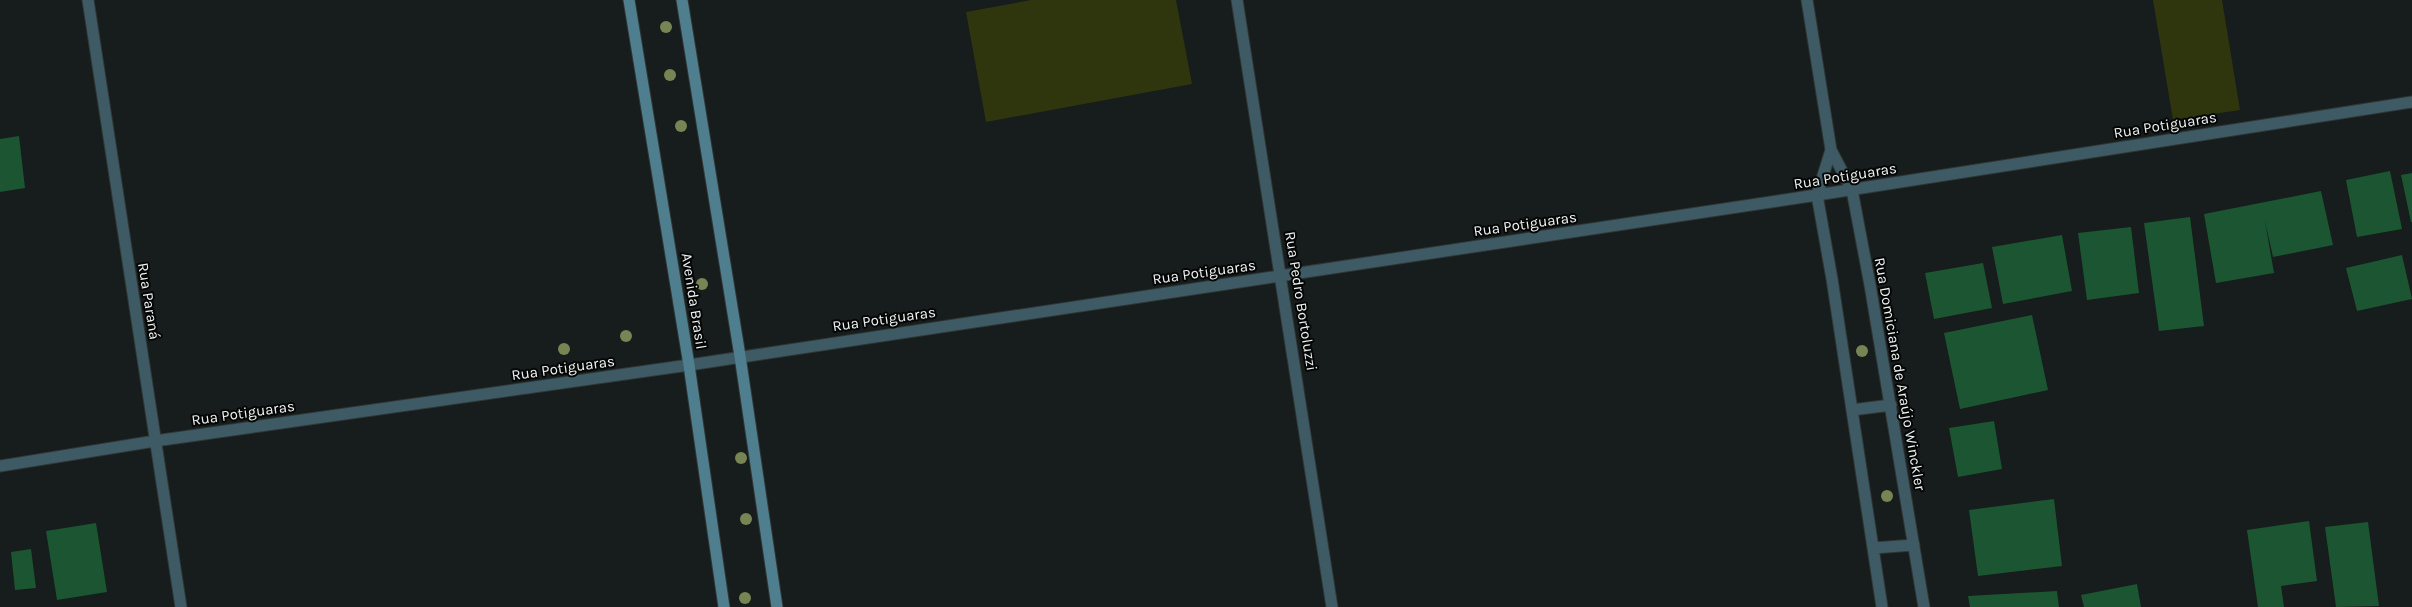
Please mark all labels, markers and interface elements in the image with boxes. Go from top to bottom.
street label: Rua Potiguaras [2112,108,2218,142]
street label: Rua Potiguaras [1792,159,1898,193]
street label: Rua Potiguaras [1472,208,1578,240]
street label: Rua Pedro Bortoluzzi [1281,230,1321,372]
street label: Avenida Brasil [677,252,711,350]
street label: Rua Potiguaras [1151,256,1257,288]
street label: Rua Domiciana de Araújo Winckler [1871,256,1929,493]
street label: Rua Paraná [134,261,164,341]
street label: Rua Potiguaras [831,303,937,335]
street label: Rua Potiguaras [510,352,616,384]
street label: Rua Potiguaras [190,397,296,429]

